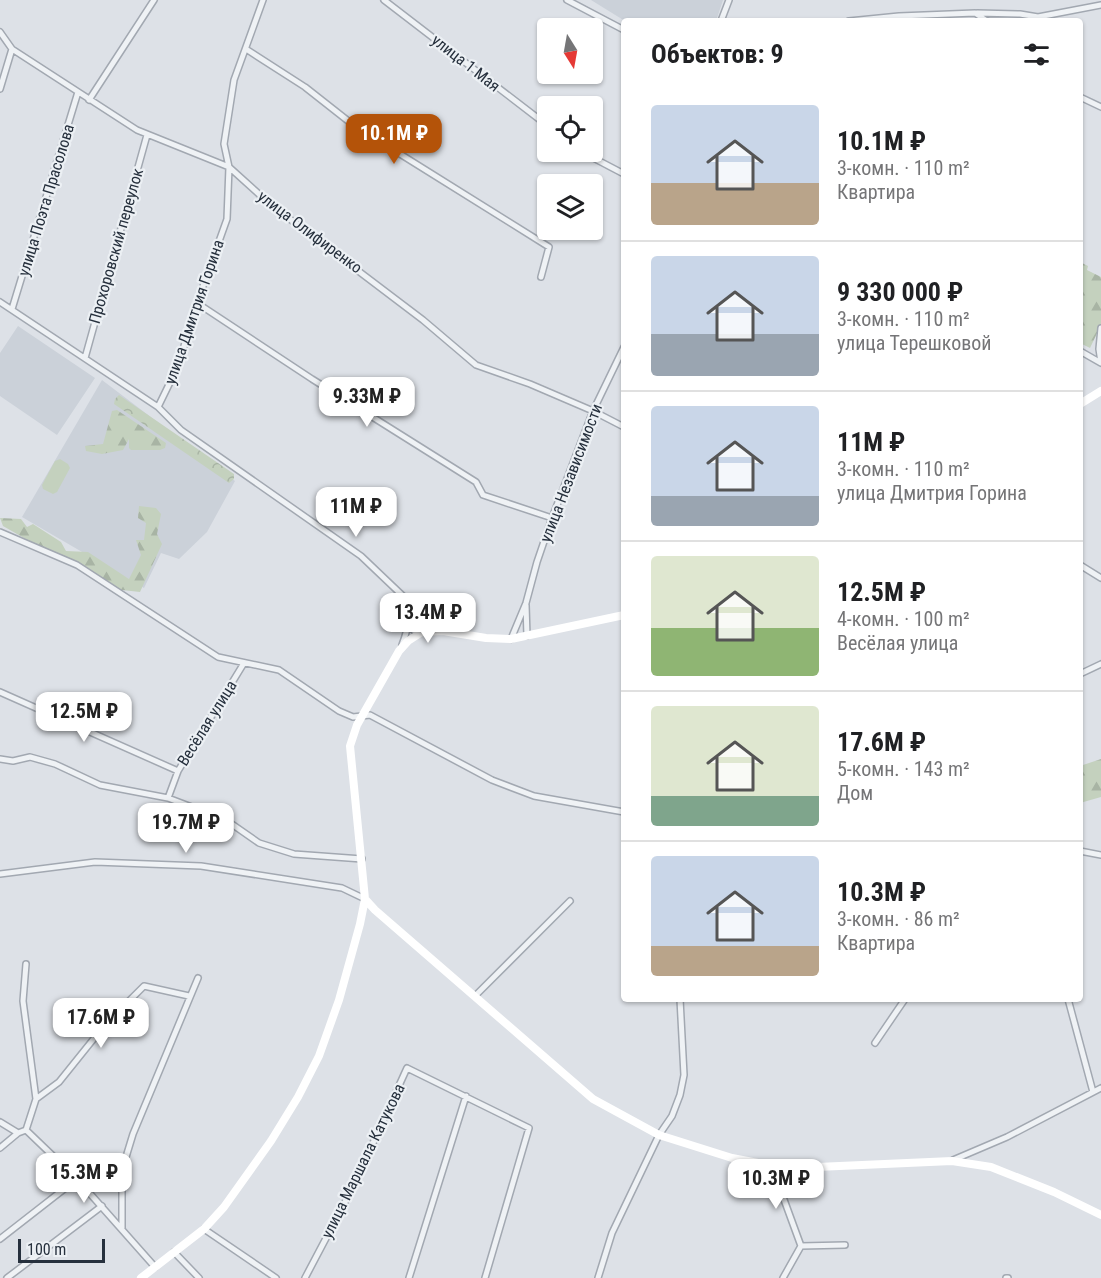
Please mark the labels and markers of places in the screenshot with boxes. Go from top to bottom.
pin: 10.1M ₽ [339,114,449,165]
pin: 9.33M ₽ [312,377,422,428]
pin: 11M ₽ [314,487,398,538]
pin: 13.4M ₽ [373,593,483,644]
pin: 12.5M ₽ [29,692,139,743]
pin: 19.7M ₽ [131,803,241,854]
pin: 17.6M ₽ [46,998,156,1049]
pin: 15.3M ₽ [29,1153,139,1204]
pin: 10.3M ₽ [721,1159,831,1210]

